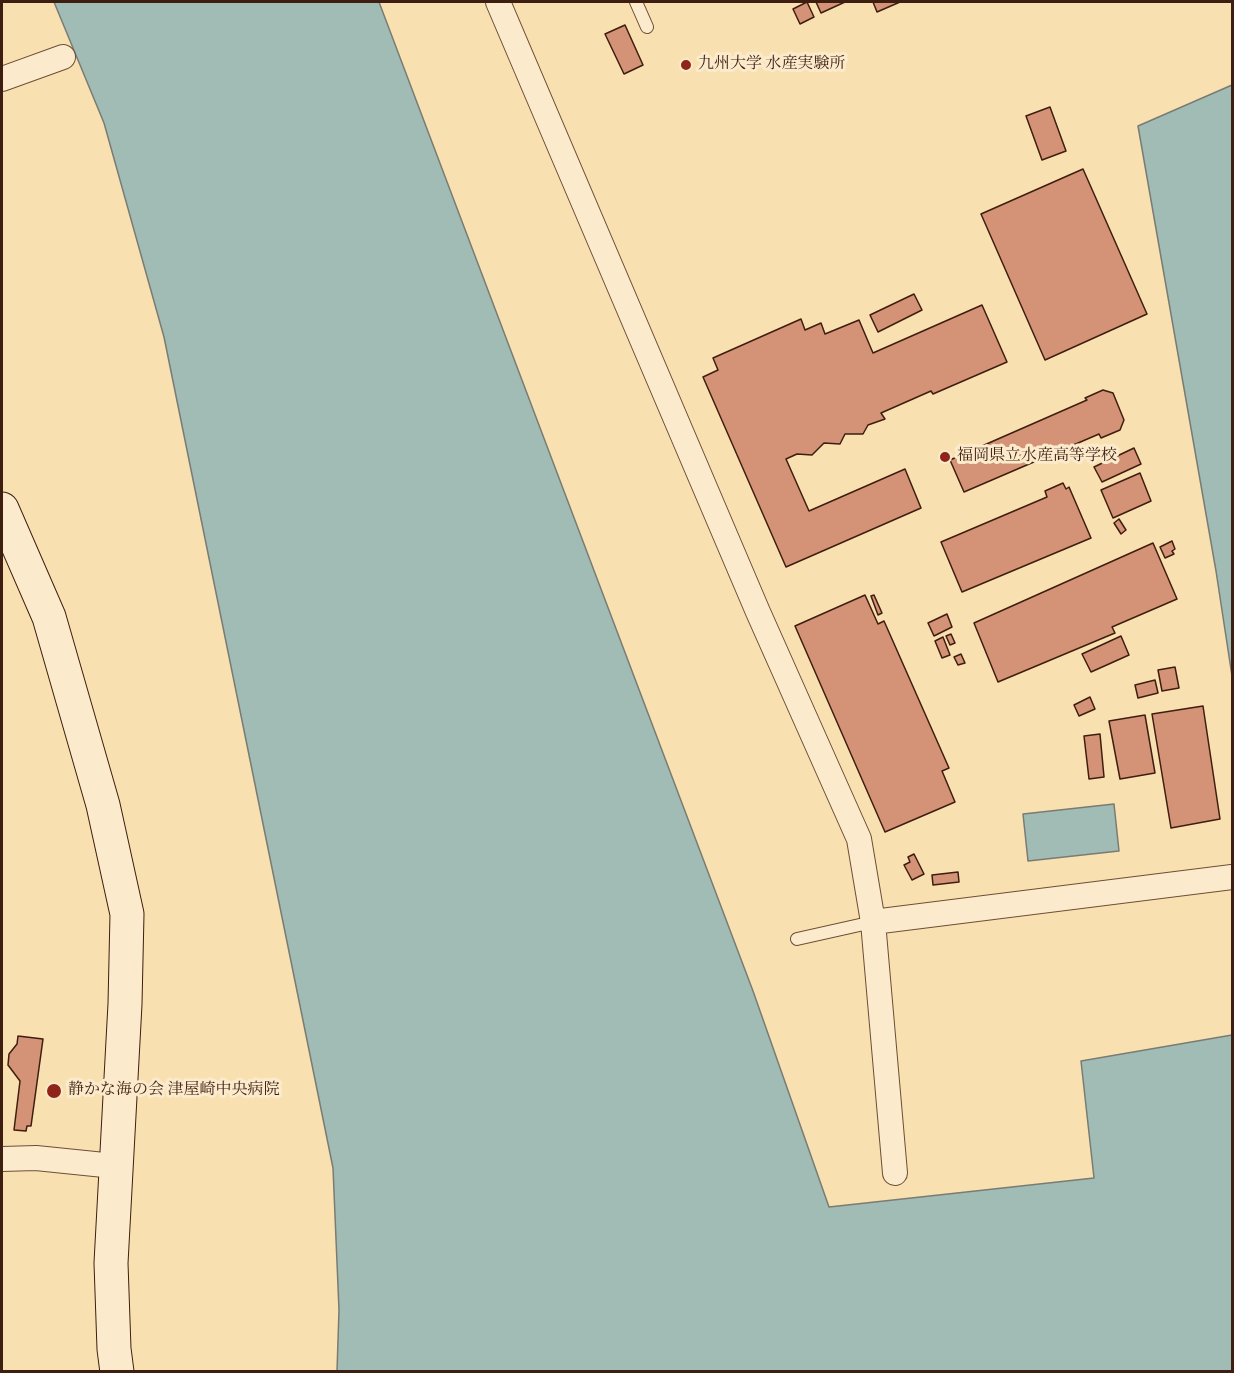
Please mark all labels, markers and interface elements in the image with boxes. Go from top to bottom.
place label: 九州大学 水産実験所 [698,55,845,75]
marker: 九州大学 水産実験所 [679,58,693,72]
place label: 福岡県立水産高等学校 [957,447,1117,467]
marker: 福岡県立水産高等学校 [938,450,952,464]
place label: 静かな海の会 津屋崎中央病院 [68,1081,279,1101]
marker: 静かな海の会 津屋崎中央病院 [45,1082,63,1100]

